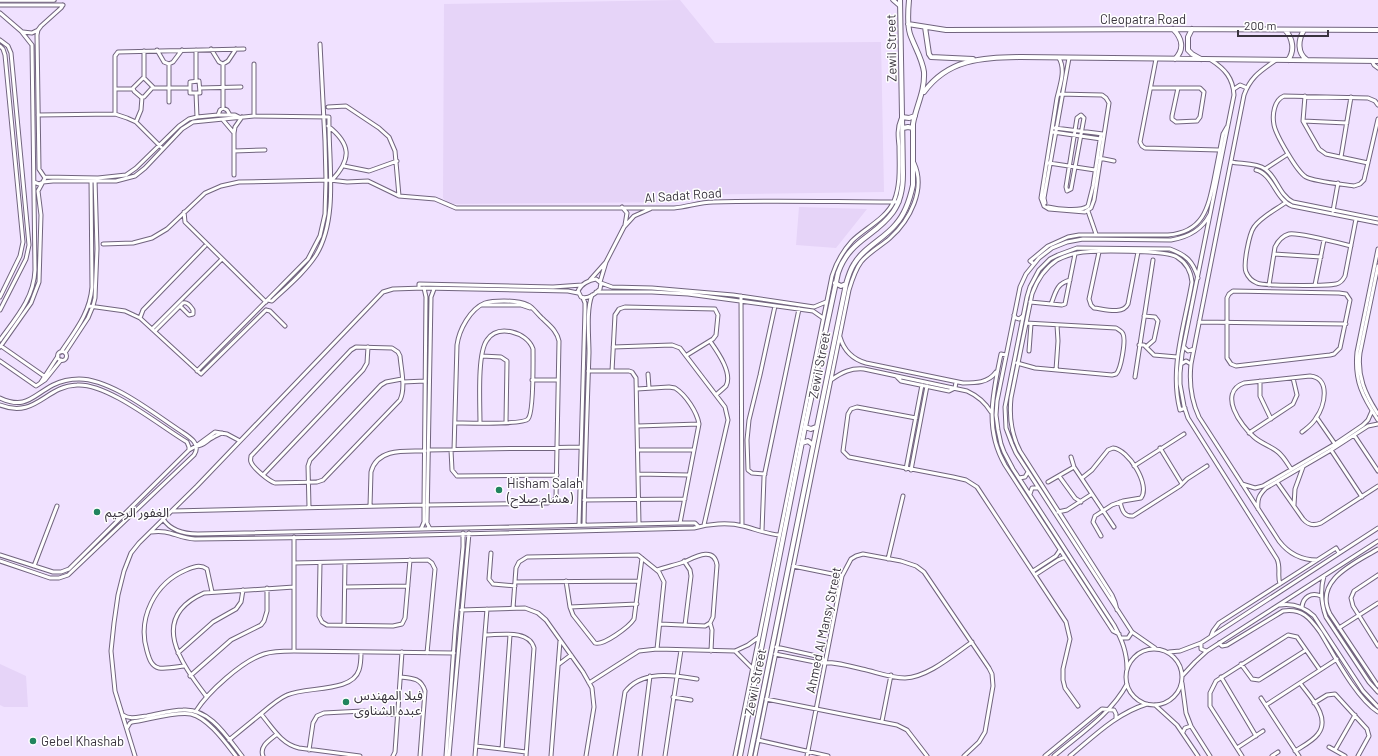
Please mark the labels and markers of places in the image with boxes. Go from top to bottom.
place label: Hisham Salah (هشام صلاح) [506,475,583,509]
marker: Hisham Salah (هشام صلاح) [494,485,504,495]
place label: الغفور الرحيم [105,504,169,523]
marker: الغفور الرحيم [92,507,102,517]
place label: فيلا المهندس عبده الشناوى [354,687,423,719]
marker: فيلا المهندس عبده الشناوى [341,697,351,707]
place label: Gebel Khashab [41,733,124,749]
marker: Gebel Khashab [28,736,38,746]

